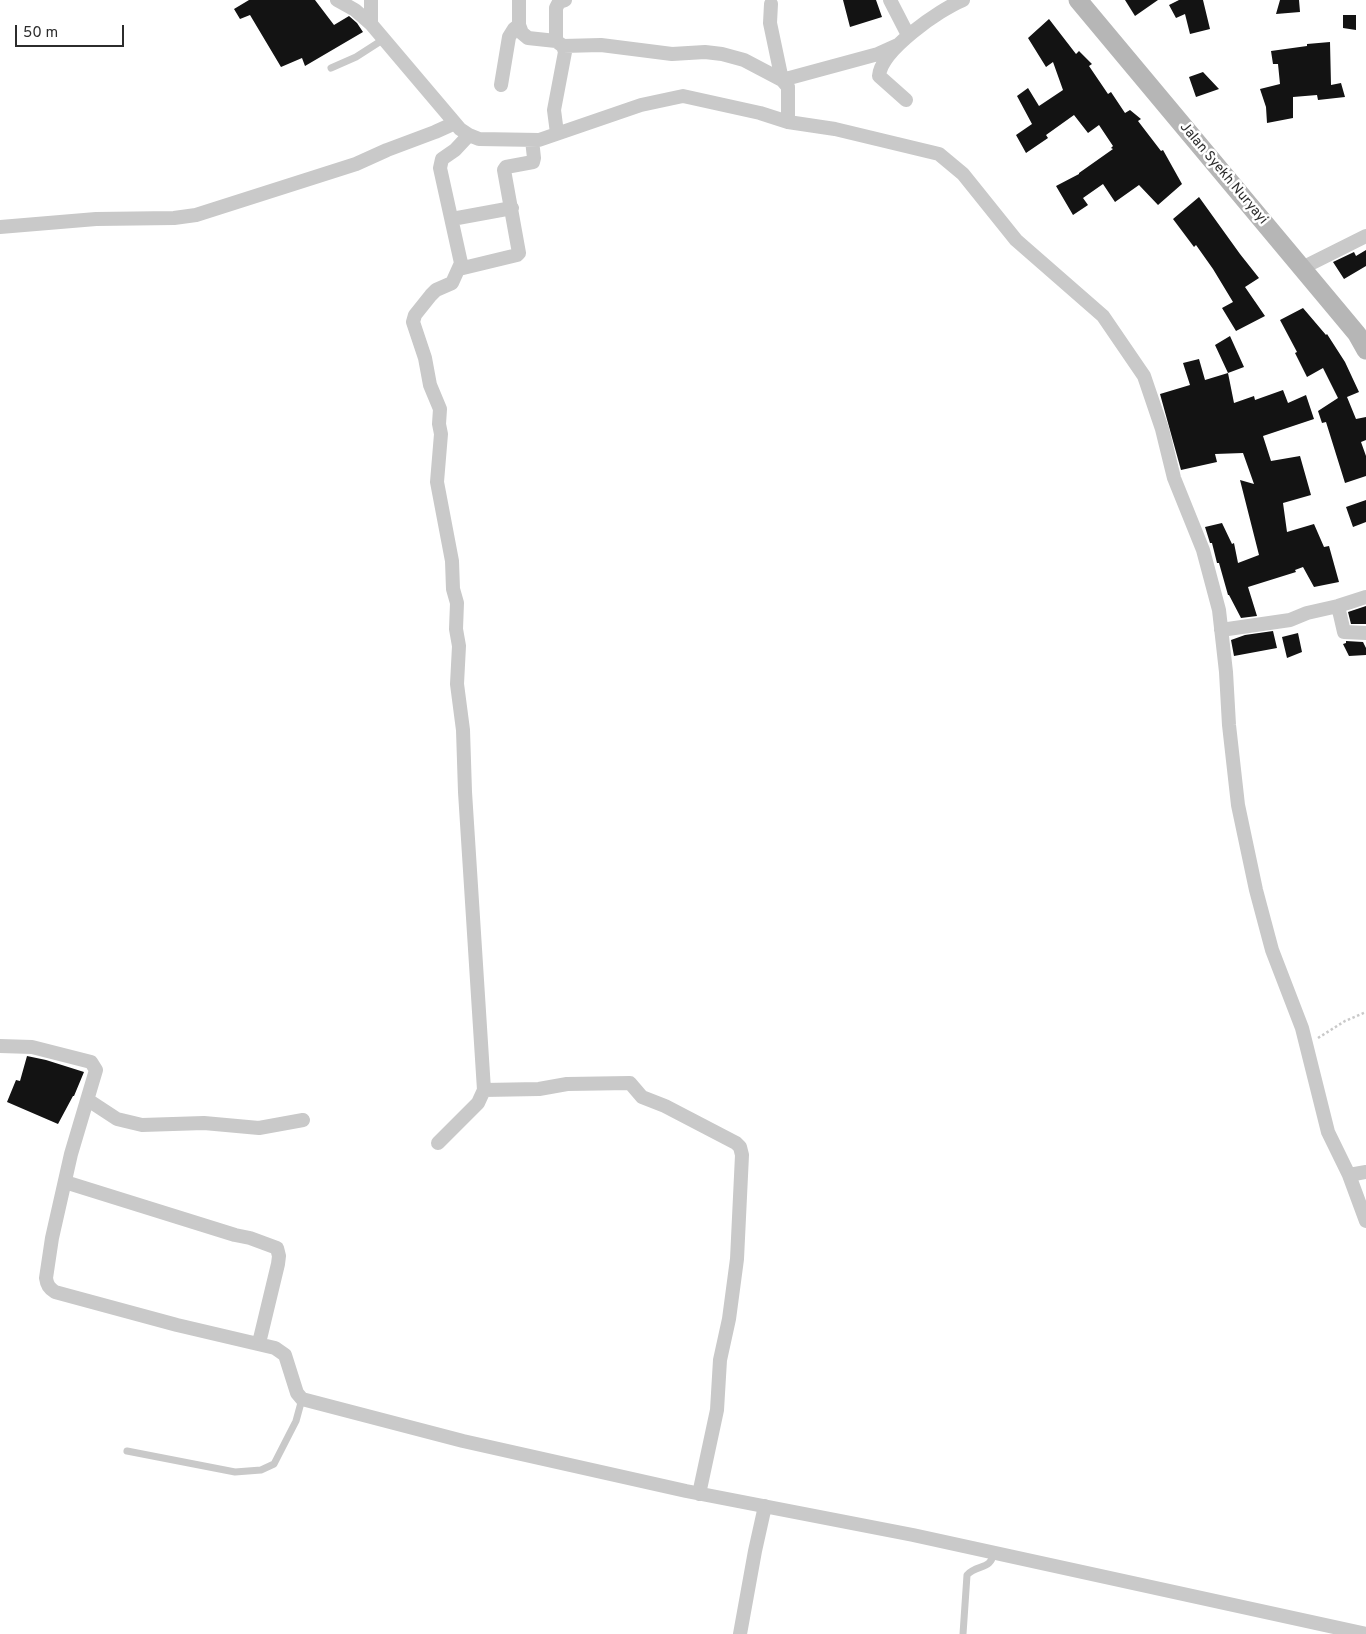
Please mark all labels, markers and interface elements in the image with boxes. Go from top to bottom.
scale bar [18,15,126,47]
text: 50 m [23,24,58,43]
street label: Jalan Syekh Nuryayi [1175,120,1271,228]

